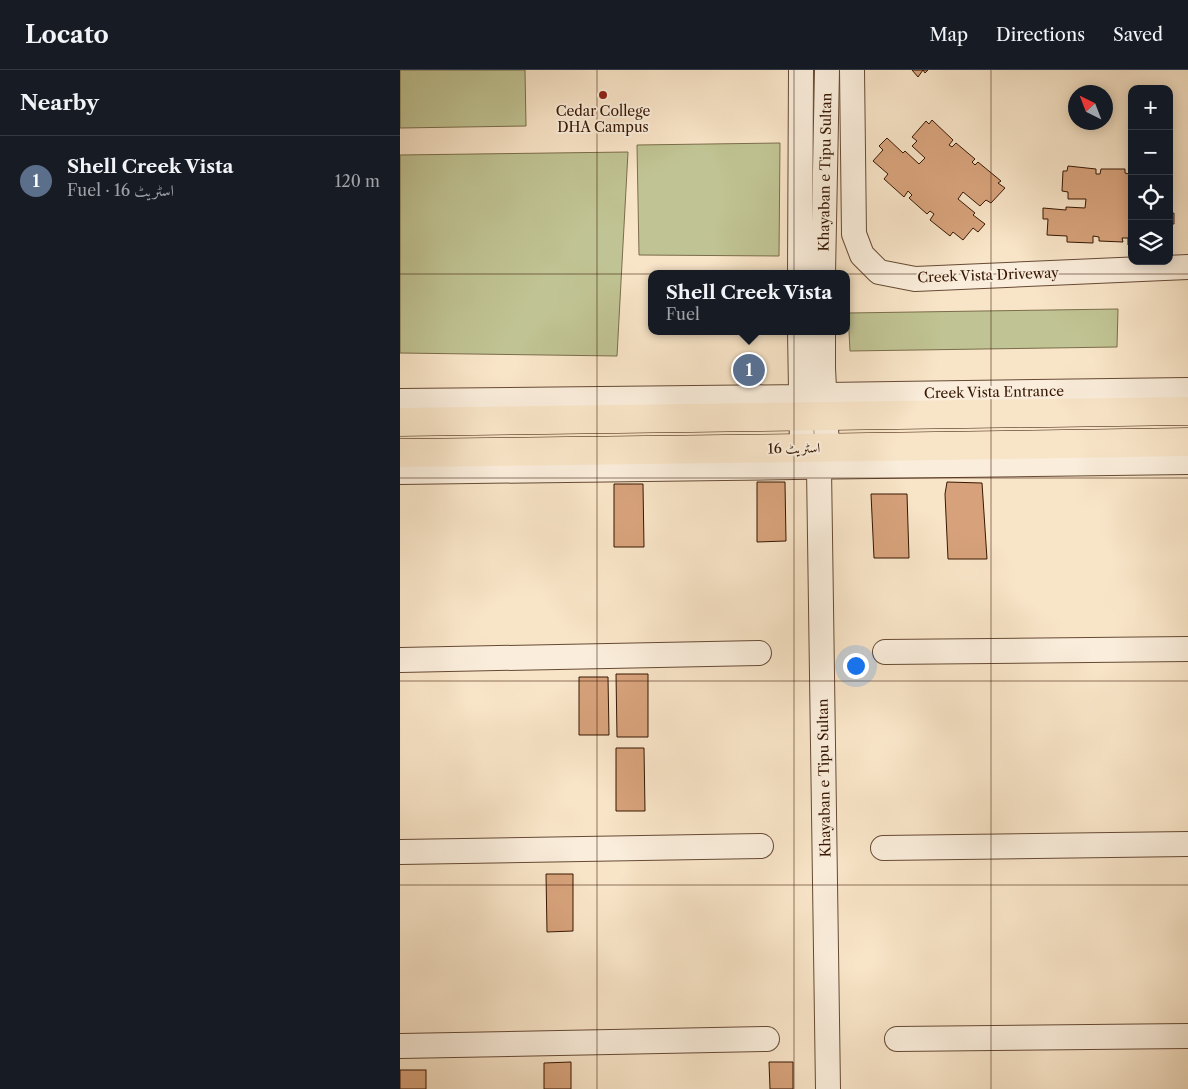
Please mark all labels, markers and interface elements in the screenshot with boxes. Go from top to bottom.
text: Locato [25,20,109,49]
text: Map [929,24,968,46]
text: Directions [996,24,1085,46]
text: Saved [1113,24,1163,46]
north arrow [1068,85,1113,130]
map controls [1128,85,1173,265]
button: + [1128,85,1173,130]
marker: Cedar College DHA Campus [597,89,609,101]
text: Nearby [20,90,99,115]
street label: Khayaban e Tipu Sultan [815,92,835,252]
place label: Cedar College DHA Campus [556,102,650,136]
button: − [1128,130,1173,175]
text: Shell Creek Vista [67,155,234,178]
text: 1 [32,171,40,191]
text: 120 m [335,171,380,191]
button: locate [1128,175,1173,220]
text: Fuel · اسٹریٹ 16 [67,180,174,200]
button: layers [1128,220,1173,265]
street label: Creek Vista Driveway [917,264,1059,286]
popup [648,270,850,335]
text: Shell Creek Vista [666,281,832,304]
text: Fuel [666,304,700,324]
pin: 1 [733,351,765,389]
street label: Creek Vista Entrance [924,382,1064,402]
street label: اسٹریٹ 16 [768,439,820,457]
your location [843,653,869,679]
street label: Khayaban e Tipu Sultan [814,698,834,858]

